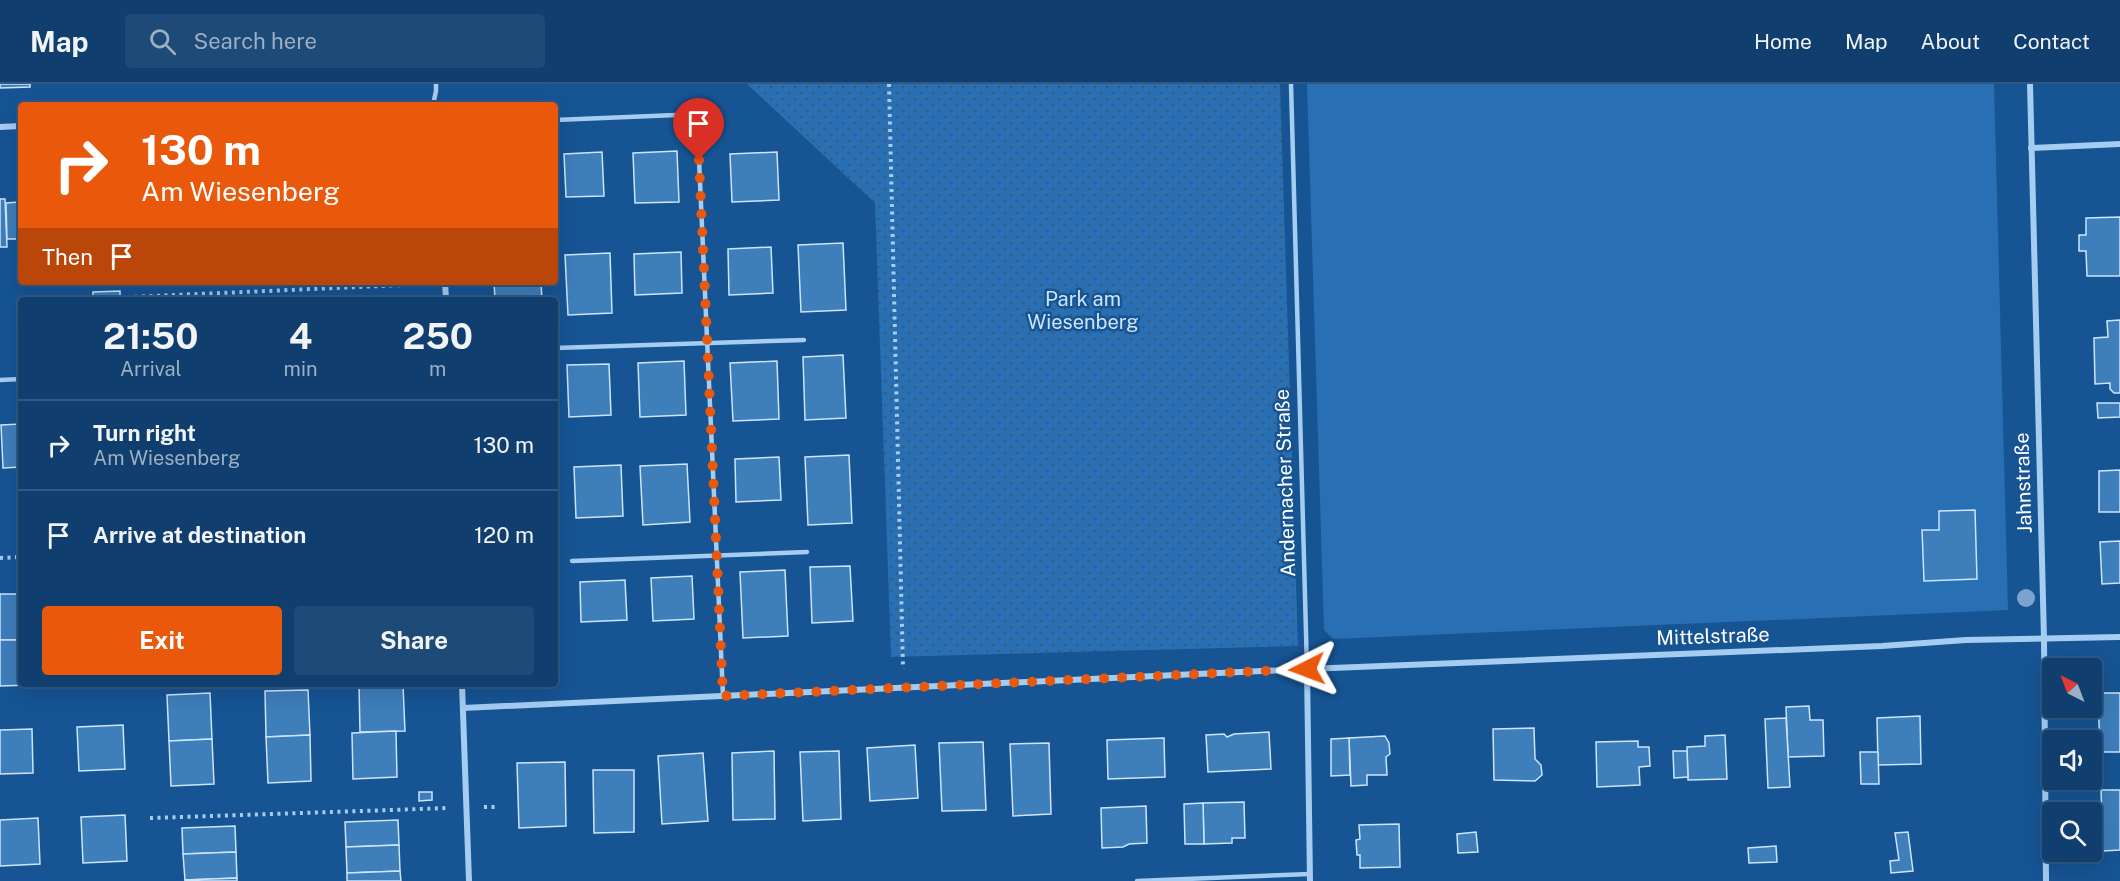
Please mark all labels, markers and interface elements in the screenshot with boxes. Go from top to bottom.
search box [125,14,545,68]
text: Map [30,25,89,58]
icon: search [146,25,179,58]
text: Search here [194,28,317,54]
text: Home [1754,29,1812,54]
text: Map [1845,29,1888,54]
text: About [1921,29,1980,54]
text: Contact [2013,29,2090,54]
pin [673,98,724,160]
icon: arrive [682,107,715,140]
text: 130 m [141,125,261,174]
icon: right [42,126,120,204]
text: Am Wiesenberg [141,175,340,207]
icon: arrive [105,240,138,273]
text: Then [42,244,93,270]
park label: Park am Wiesenberg [1027,287,1139,334]
text: 21:50 [103,315,199,357]
text: 4 [289,315,312,357]
text: 250 [403,315,473,357]
text: Arrival [120,357,182,381]
text: min [284,357,318,381]
text: m [429,357,446,381]
street label: Andernacher Straße [1270,389,1300,577]
text: Turn right [93,420,196,446]
icon: right [42,429,75,462]
text: 130 m [473,432,534,458]
street label: Jahnstraße [2009,432,2037,534]
text: Am Wiesenberg [93,446,240,470]
icon: arrive [42,519,75,552]
text: Arrive at destination [93,522,306,548]
text: 120 m [474,522,534,548]
button: Exit [42,606,282,675]
button: Share [294,606,534,675]
street label: Mittelstraße [1656,622,1770,650]
position arrow [1275,637,1339,701]
north arrow [2042,658,2102,718]
map controls [2042,658,2102,862]
button: sound [2042,730,2102,790]
button: search [2042,802,2102,862]

